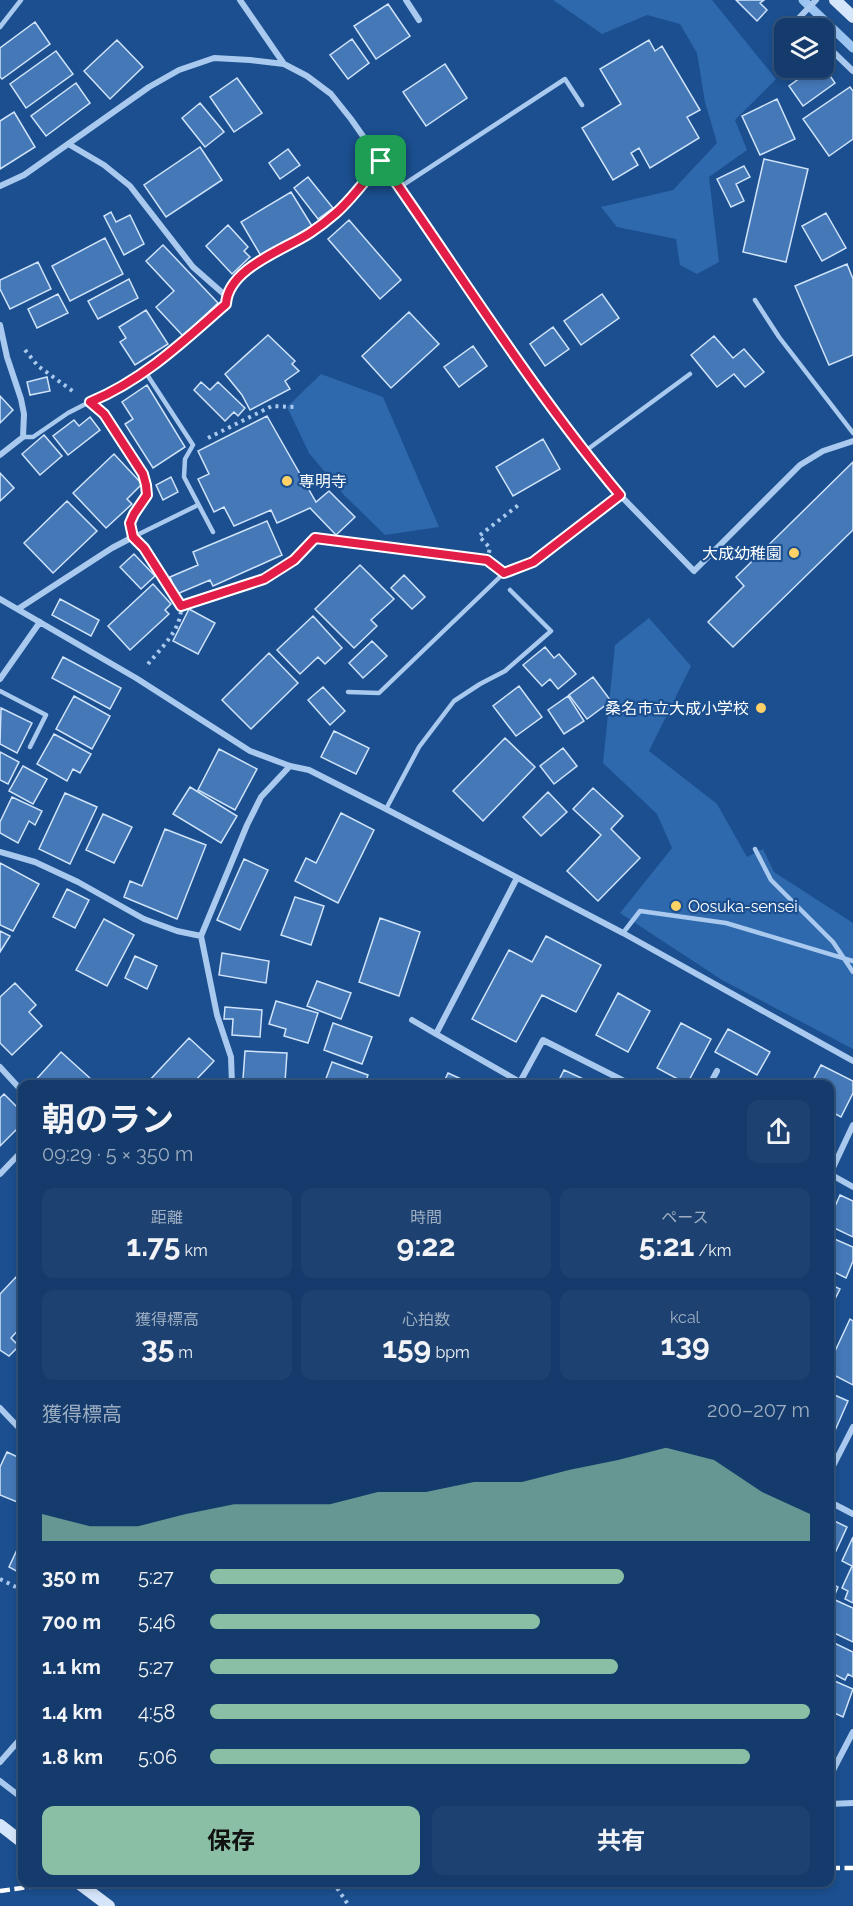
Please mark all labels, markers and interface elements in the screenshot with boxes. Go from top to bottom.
map controls [774,18,834,78]
button: layers [774,18,834,78]
pin [355,135,406,186]
icon: arrive [364,144,397,177]
place label: 専明寺 [299,472,347,491]
marker: 専明寺 [280,474,294,488]
place label: 大成幼稚園 [702,544,782,563]
marker: 大成幼稚園 [787,546,801,560]
place label: 桑名市立大成小学校 [605,699,749,718]
marker: 桑名市立大成小学校 [754,701,768,715]
place label: Oosuka-sensei [688,897,798,916]
marker: Oosuka-sensei [669,899,683,913]
text: 朝のラン [42,1100,174,1139]
button: share [747,1100,810,1163]
text: 09:29 · 5 × 350 m [42,1142,193,1166]
text: 距離 [151,1208,183,1227]
text: 時間 [410,1208,442,1227]
text: ペース [661,1208,709,1227]
text: 1.75 [126,1228,180,1263]
text: 9:22 [397,1228,455,1263]
text: 5:21 [639,1228,694,1263]
text: km [180,1241,208,1260]
text: /km [694,1241,731,1260]
text: kcal [670,1308,700,1327]
text: 獲得標高 [135,1310,199,1329]
text: 心拍数 [402,1310,450,1329]
text: 139 [660,1327,710,1362]
text: 35 [141,1330,174,1365]
text: 159 [382,1330,431,1365]
text: m [174,1343,193,1362]
text: bpm [431,1343,470,1362]
text: 200–207 m [707,1398,810,1422]
text: 獲得標高 [42,1402,122,1426]
text: 350 m [42,1565,100,1589]
text: 5:27 [138,1565,174,1589]
text: 700 m [42,1610,101,1634]
text: 5:46 [138,1610,176,1634]
text: 1.1 km [42,1655,101,1679]
text: 5:27 [138,1655,174,1679]
text: 1.4 km [42,1700,102,1724]
text: 4:58 [138,1700,175,1724]
text: 1.8 km [42,1745,103,1769]
text: 5:06 [138,1745,177,1769]
button: 保存 [42,1806,420,1875]
button: 共有 [432,1806,810,1875]

